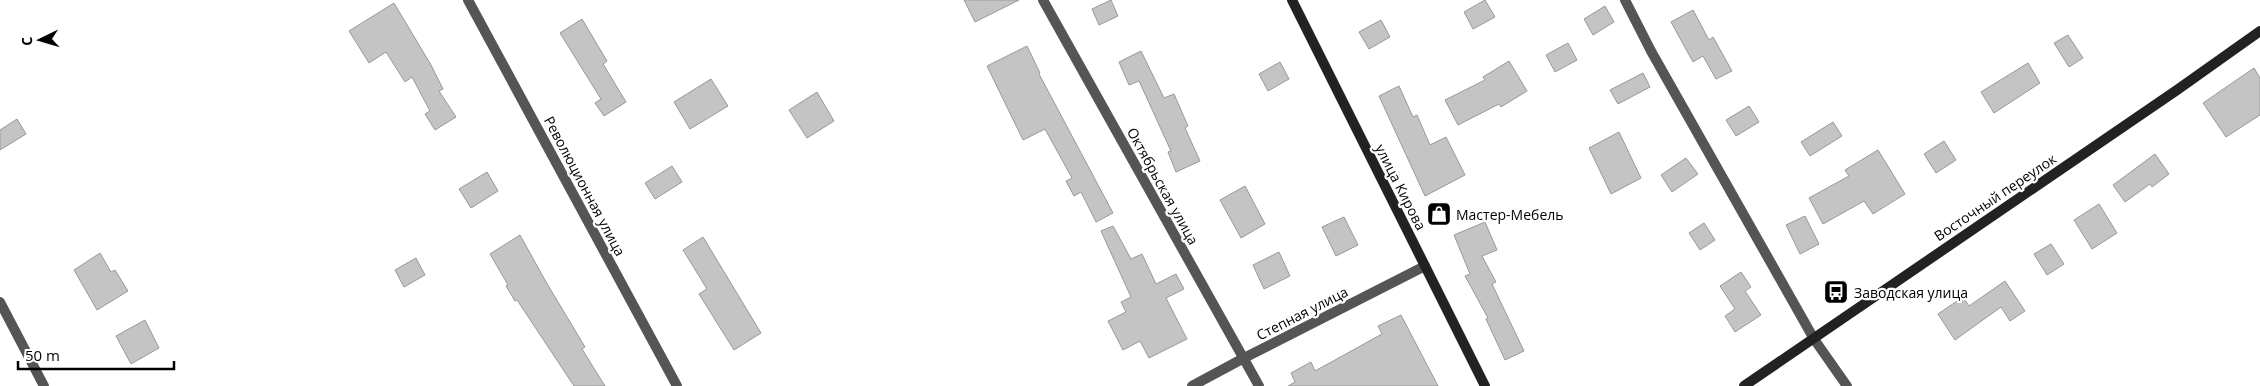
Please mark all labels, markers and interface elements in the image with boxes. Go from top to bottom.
north arrow [15,15,65,65]
text: С [17,36,36,46]
street label: Революционная улица [540,113,630,259]
street label: Октябрьская улица [1123,124,1203,248]
street label: улица Кирова [1371,141,1431,233]
street label: Восточный переулок [1930,149,2060,245]
shop icon: Мастер-Мебель [1426,201,1452,227]
place label: Мастер-Мебель [1456,205,1564,224]
bus stop icon: Заводская улица [1823,279,1849,305]
street label: Степная улица [1253,282,1351,344]
place label: Заводская улица [1854,283,1968,302]
scale bar [18,338,174,370]
text: 50 m [25,345,60,365]

